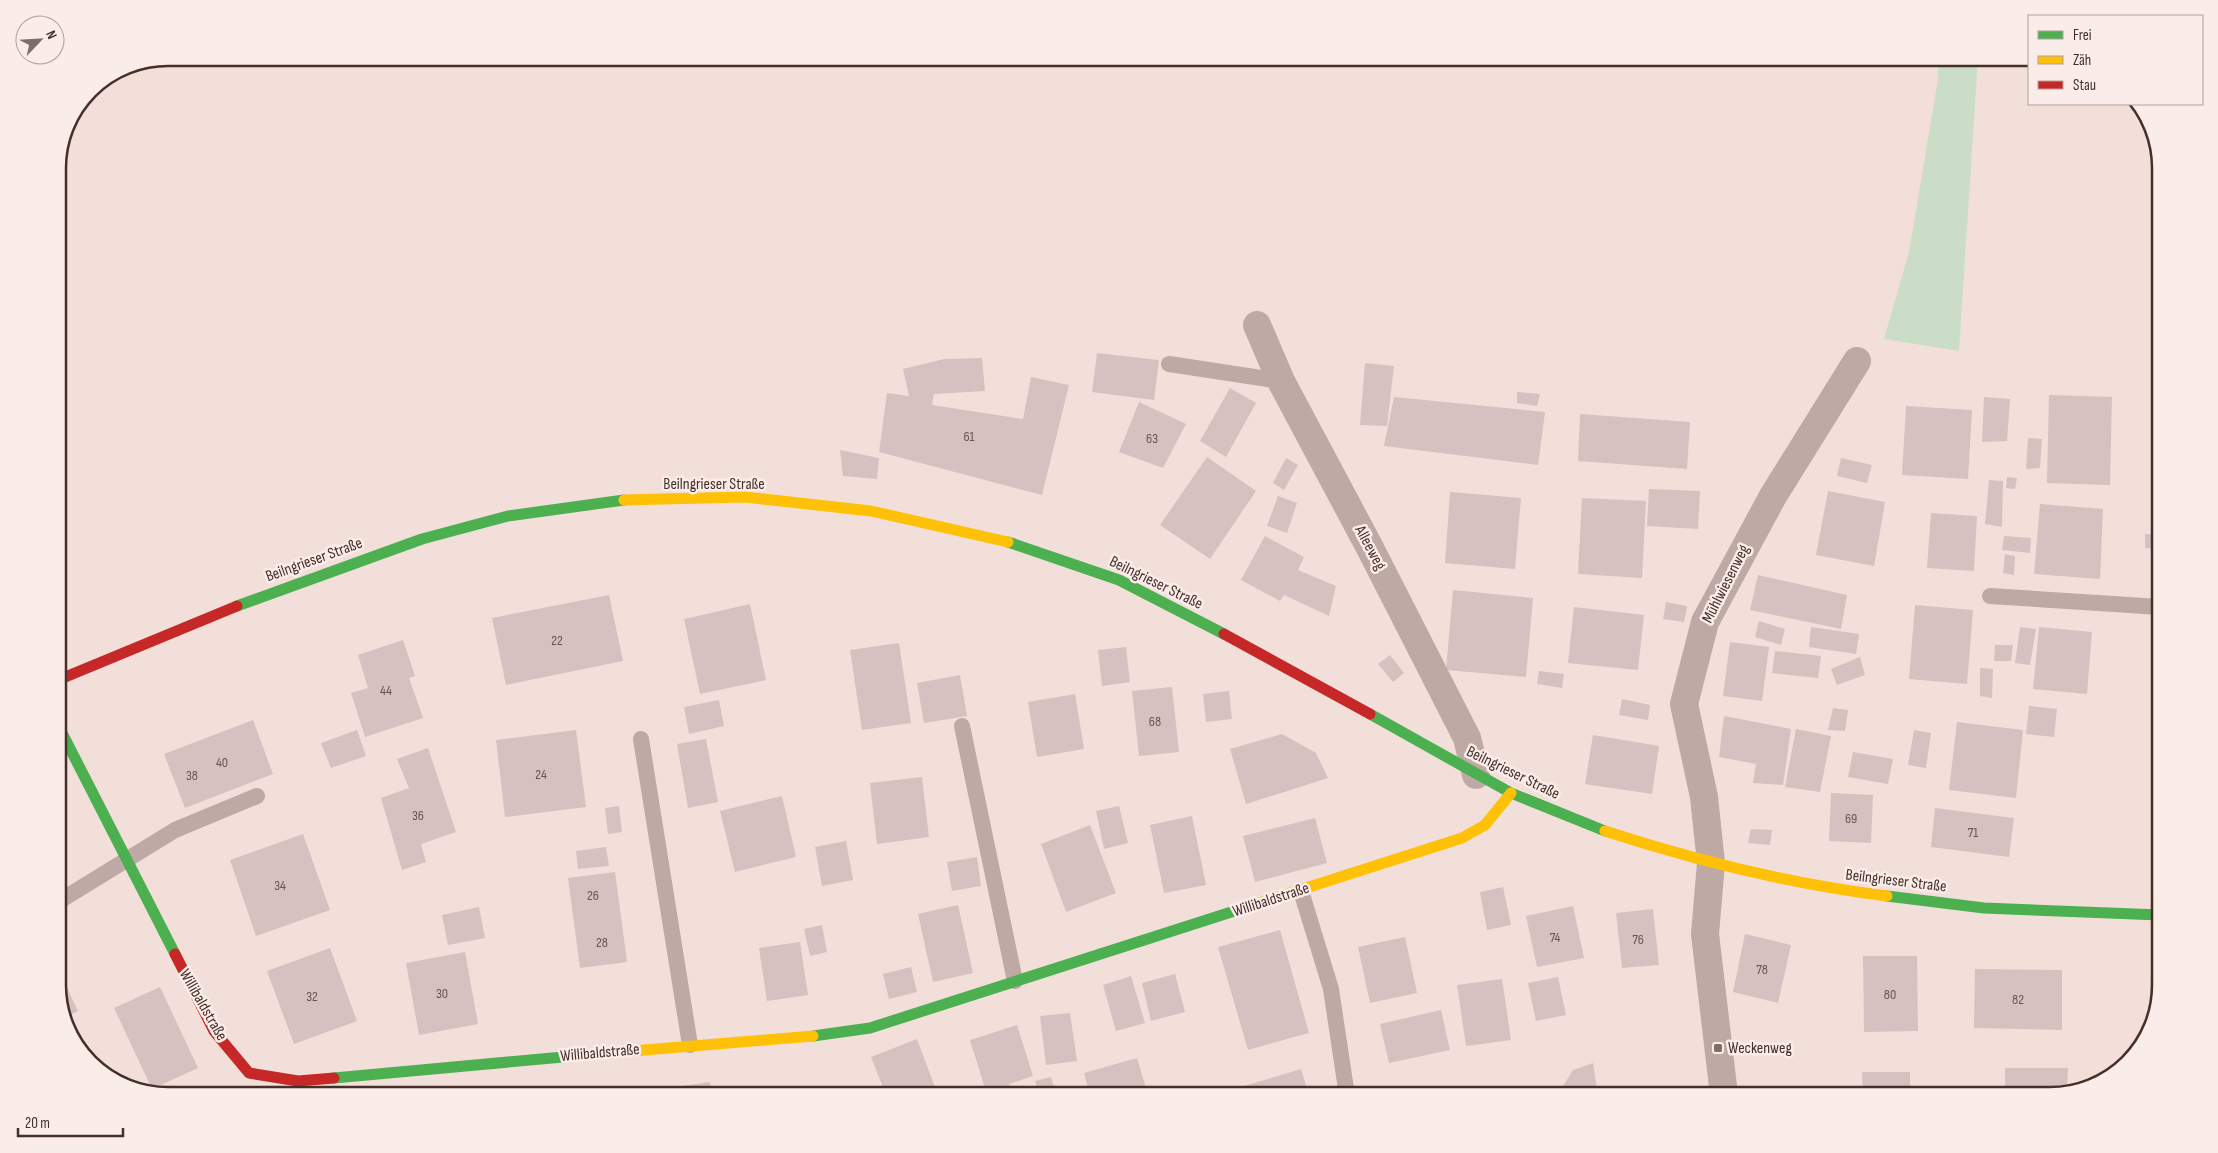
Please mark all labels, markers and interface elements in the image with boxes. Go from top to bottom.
north arrow [15,15,65,65]
legend [2028,15,2203,105]
text: Frei [2073,26,2092,45]
text: N [42,28,61,42]
text: Zäh [2073,51,2091,70]
text: Stau [2073,76,2096,95]
house number: 61 [963,428,975,445]
house number: 63 [1146,430,1158,447]
street label: Beilngrieser Straße [663,475,765,494]
street label: Alleeweg [1350,522,1390,573]
street label: Beilngrieser Straße [263,534,365,586]
street label: Mühlwiesenweg [1698,542,1754,626]
street label: Beilngrieser Straße [1106,552,1206,614]
house number: 22 [551,632,563,649]
house number: 44 [380,682,392,699]
house number: 68 [1149,713,1161,730]
street label: Beilngrieser Straße [1463,742,1563,804]
house number: 40 [216,754,228,771]
house number: 24 [535,766,547,783]
house number: 38 [186,767,198,784]
house number: 36 [412,807,424,824]
house number: 69 [1845,810,1857,827]
house number: 71 [1968,824,1978,841]
street label: Beilngrieser Straße [1845,865,1947,897]
house number: 34 [274,877,286,894]
street label: Willibaldstraße [1230,879,1312,921]
house number: 26 [587,887,599,904]
house number: 74 [1550,929,1561,946]
house number: 76 [1632,931,1644,948]
house number: 28 [596,934,608,951]
house number: 78 [1756,961,1768,978]
street label: Willibaldstraße [175,966,231,1044]
house number: 30 [436,985,448,1002]
house number: 80 [1884,986,1896,1003]
house number: 32 [306,988,318,1005]
house number: 82 [2012,991,2024,1008]
place label: Weckenweg [1728,1039,1792,1058]
street label: Willibaldstraße [560,1040,640,1066]
marker: Weckenweg [1712,1042,1724,1054]
scale bar [18,1106,122,1138]
text: 20 m [25,1114,50,1133]

